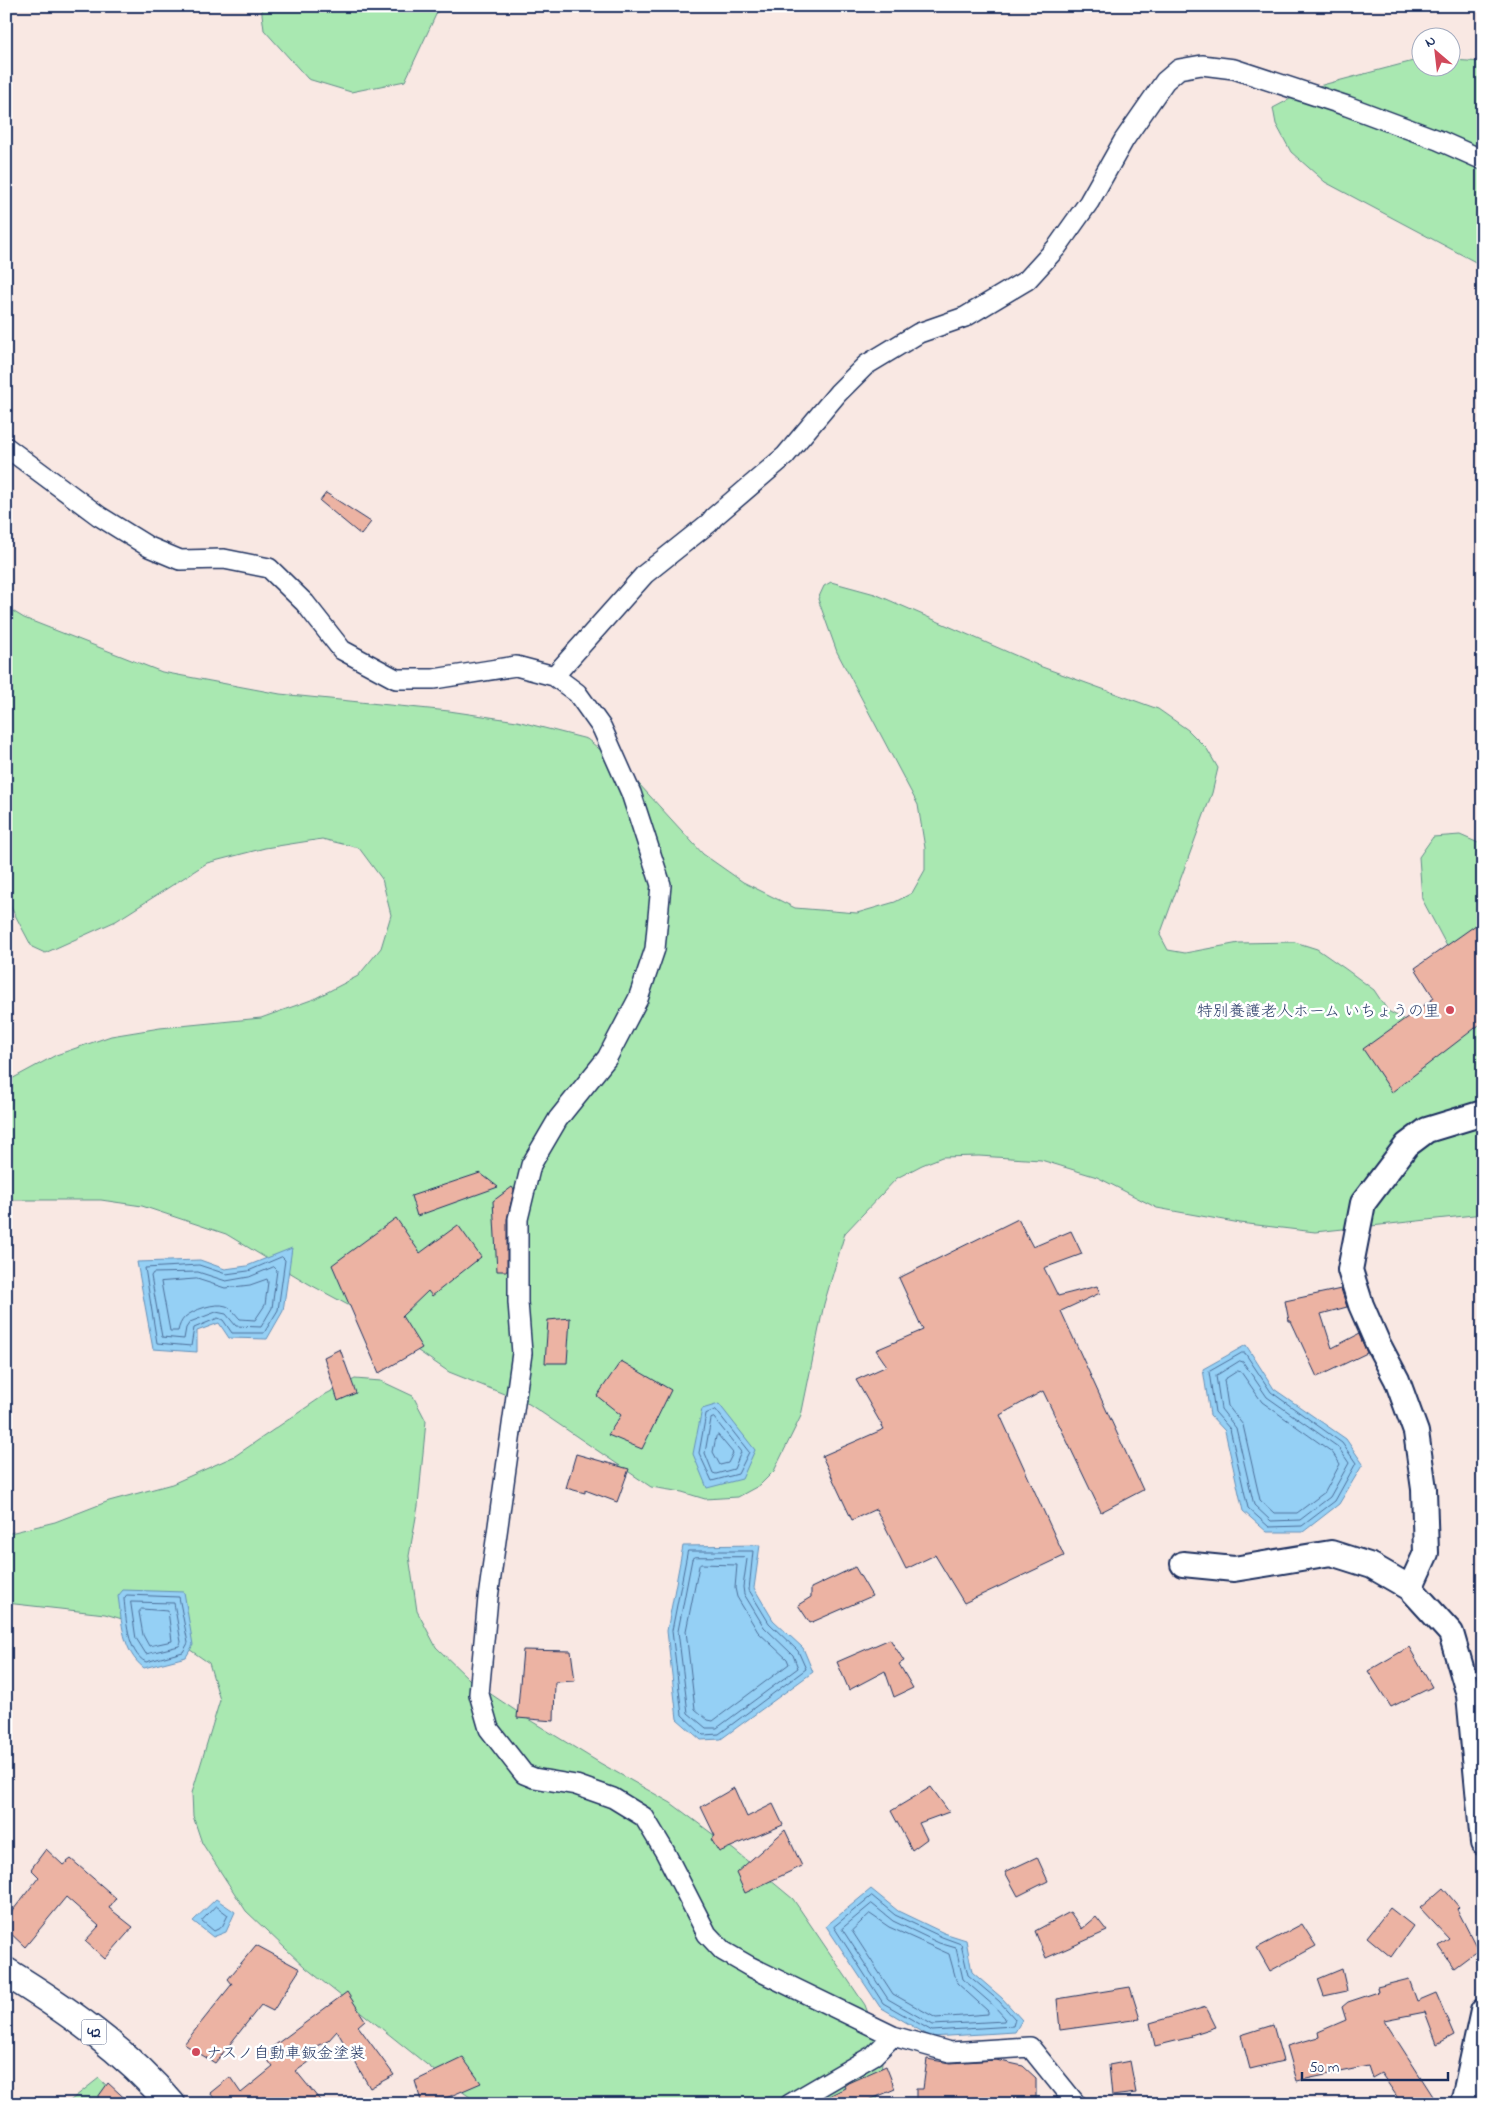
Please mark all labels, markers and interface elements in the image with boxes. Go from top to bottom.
north arrow [1412,28,1462,78]
text: N [1421,30,1440,53]
place label: 特別養護老人ホーム いちょうの里 [1197,1000,1440,1024]
marker: 特別養護老人ホーム いちょうの里 [1444,1004,1456,1016]
road number: 42 [82,2020,106,2044]
place label: ナスノ自動車鈑金塗装 [206,2042,365,2066]
marker: ナスノ自動車鈑金塗装 [190,2046,202,2058]
scale bar [1302,2050,1448,2082]
text: 50 m [1309,2057,1340,2079]

